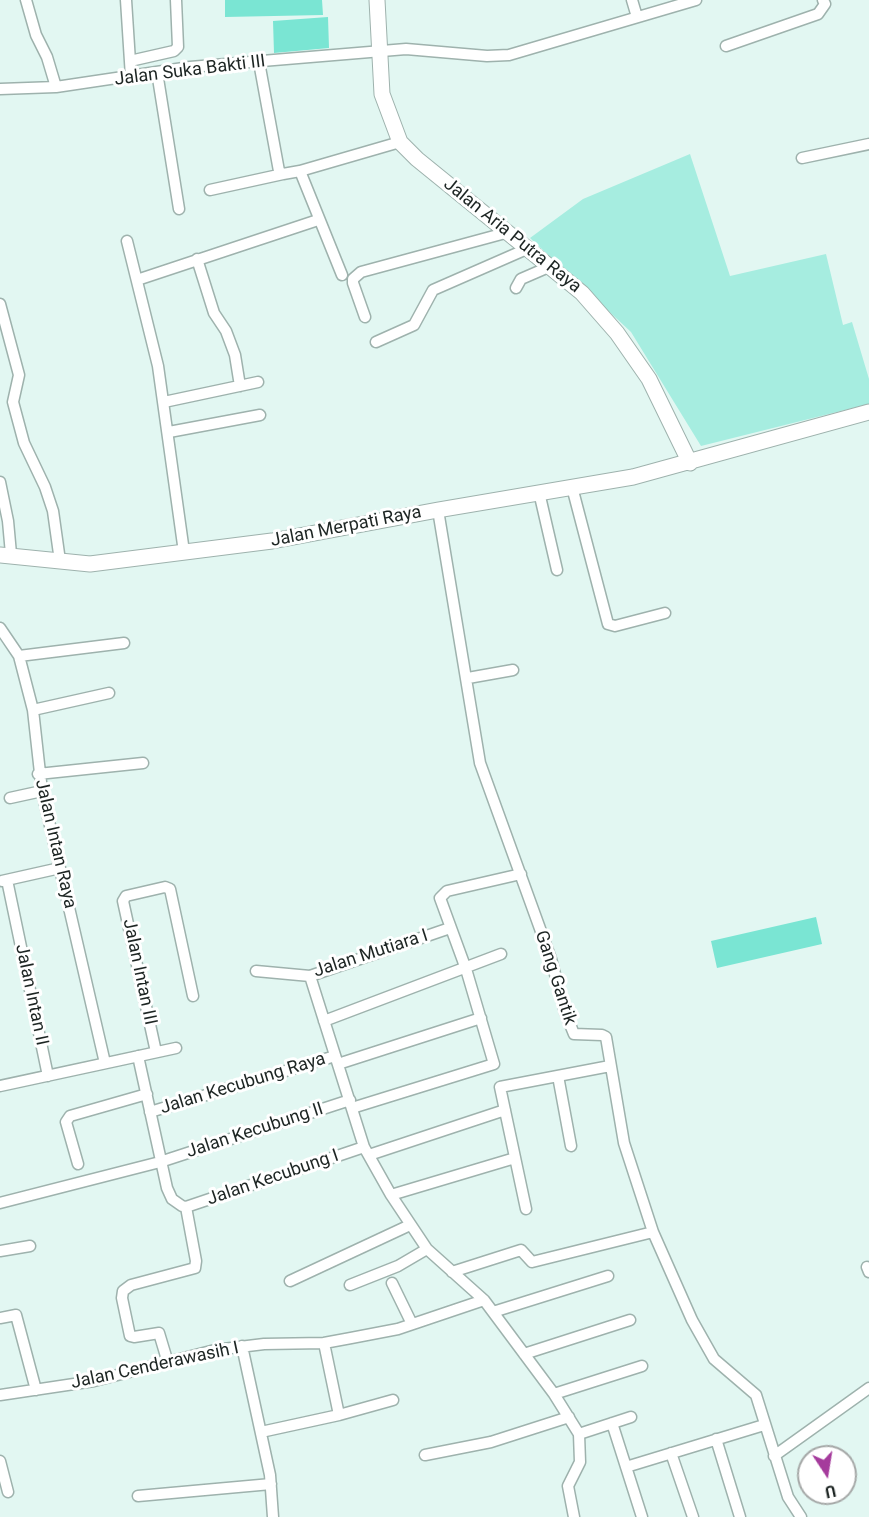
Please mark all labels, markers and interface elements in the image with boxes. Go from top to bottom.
street label: Jalan Suka Bakti III [113,51,267,91]
street label: Jalan Aria Putra Raya [439,174,585,298]
street label: Jalan Merpati Raya [269,502,423,552]
street label: Jalan Intan Raya [30,777,80,911]
street label: Jalan Intan III [117,917,161,1027]
street label: Jalan Mutiara I [311,925,431,983]
street label: Gang Gantik [530,928,580,1028]
street label: Jalan Intan II [10,942,52,1048]
street label: Jalan Kecubung Raya [158,1049,328,1119]
street label: Jalan Kecubung II [184,1099,326,1163]
street label: Jalan Kecubung I [204,1145,342,1211]
street label: Jalan Cenderawasih I [69,1338,241,1394]
north arrow [797,1445,857,1505]
text: U [823,1481,838,1502]

